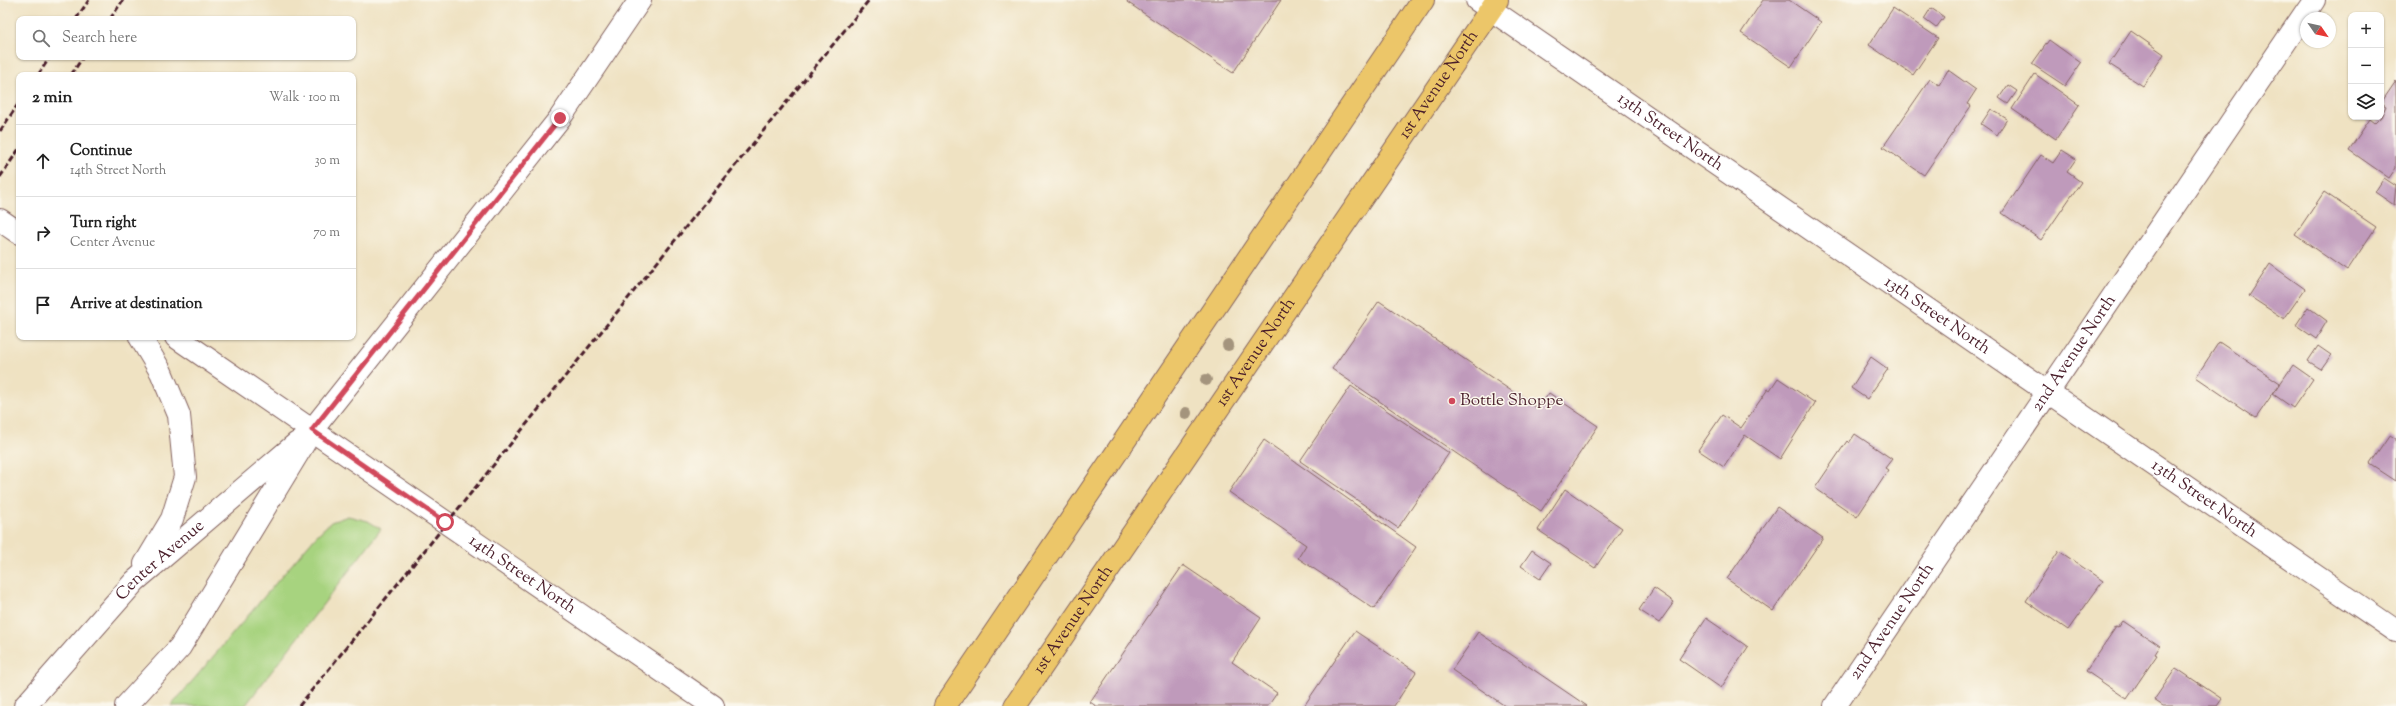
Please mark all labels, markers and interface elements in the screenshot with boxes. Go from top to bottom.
north arrow [2300,12,2336,48]
map controls [2348,12,2384,120]
button: + [2348,12,2384,48]
search box [16,16,356,60]
street label: 1st Avenue North [1393,26,1485,144]
icon: search [30,27,52,49]
text: Search here [62,28,137,49]
button: − [2348,48,2384,84]
button: layers [2348,84,2384,120]
text: 2 min [32,86,73,110]
street label: 13th Street North [1612,87,1728,178]
text: Walk · 100 m [269,89,340,107]
route end [551,109,569,127]
text: Continue [70,141,132,162]
icon: ahead [32,150,54,172]
text: 30 m [314,152,340,170]
text: 14th Street North [70,162,166,180]
text: Turn right [70,213,136,234]
icon: right [32,222,54,244]
text: 70 m [313,224,340,242]
text: Center Avenue [70,234,155,252]
street label: 13th Street North [1879,271,1995,361]
street label: 2nd Avenue North [2026,290,2122,417]
street label: 1st Avenue North [1211,293,1302,412]
icon: arrive [32,294,54,316]
text: Arrive at destination [70,294,203,315]
place label: Bottle Shoppe [1460,389,1563,413]
marker: Bottle Shoppe [1447,396,1457,406]
street label: 13th Street North [2146,454,2262,544]
route start [436,513,454,531]
street label: Center Avenue [111,515,210,606]
street label: 14th Street North [463,529,581,620]
street label: 2nd Avenue North [1844,558,1940,685]
street label: 1st Avenue North [1028,561,1119,679]

